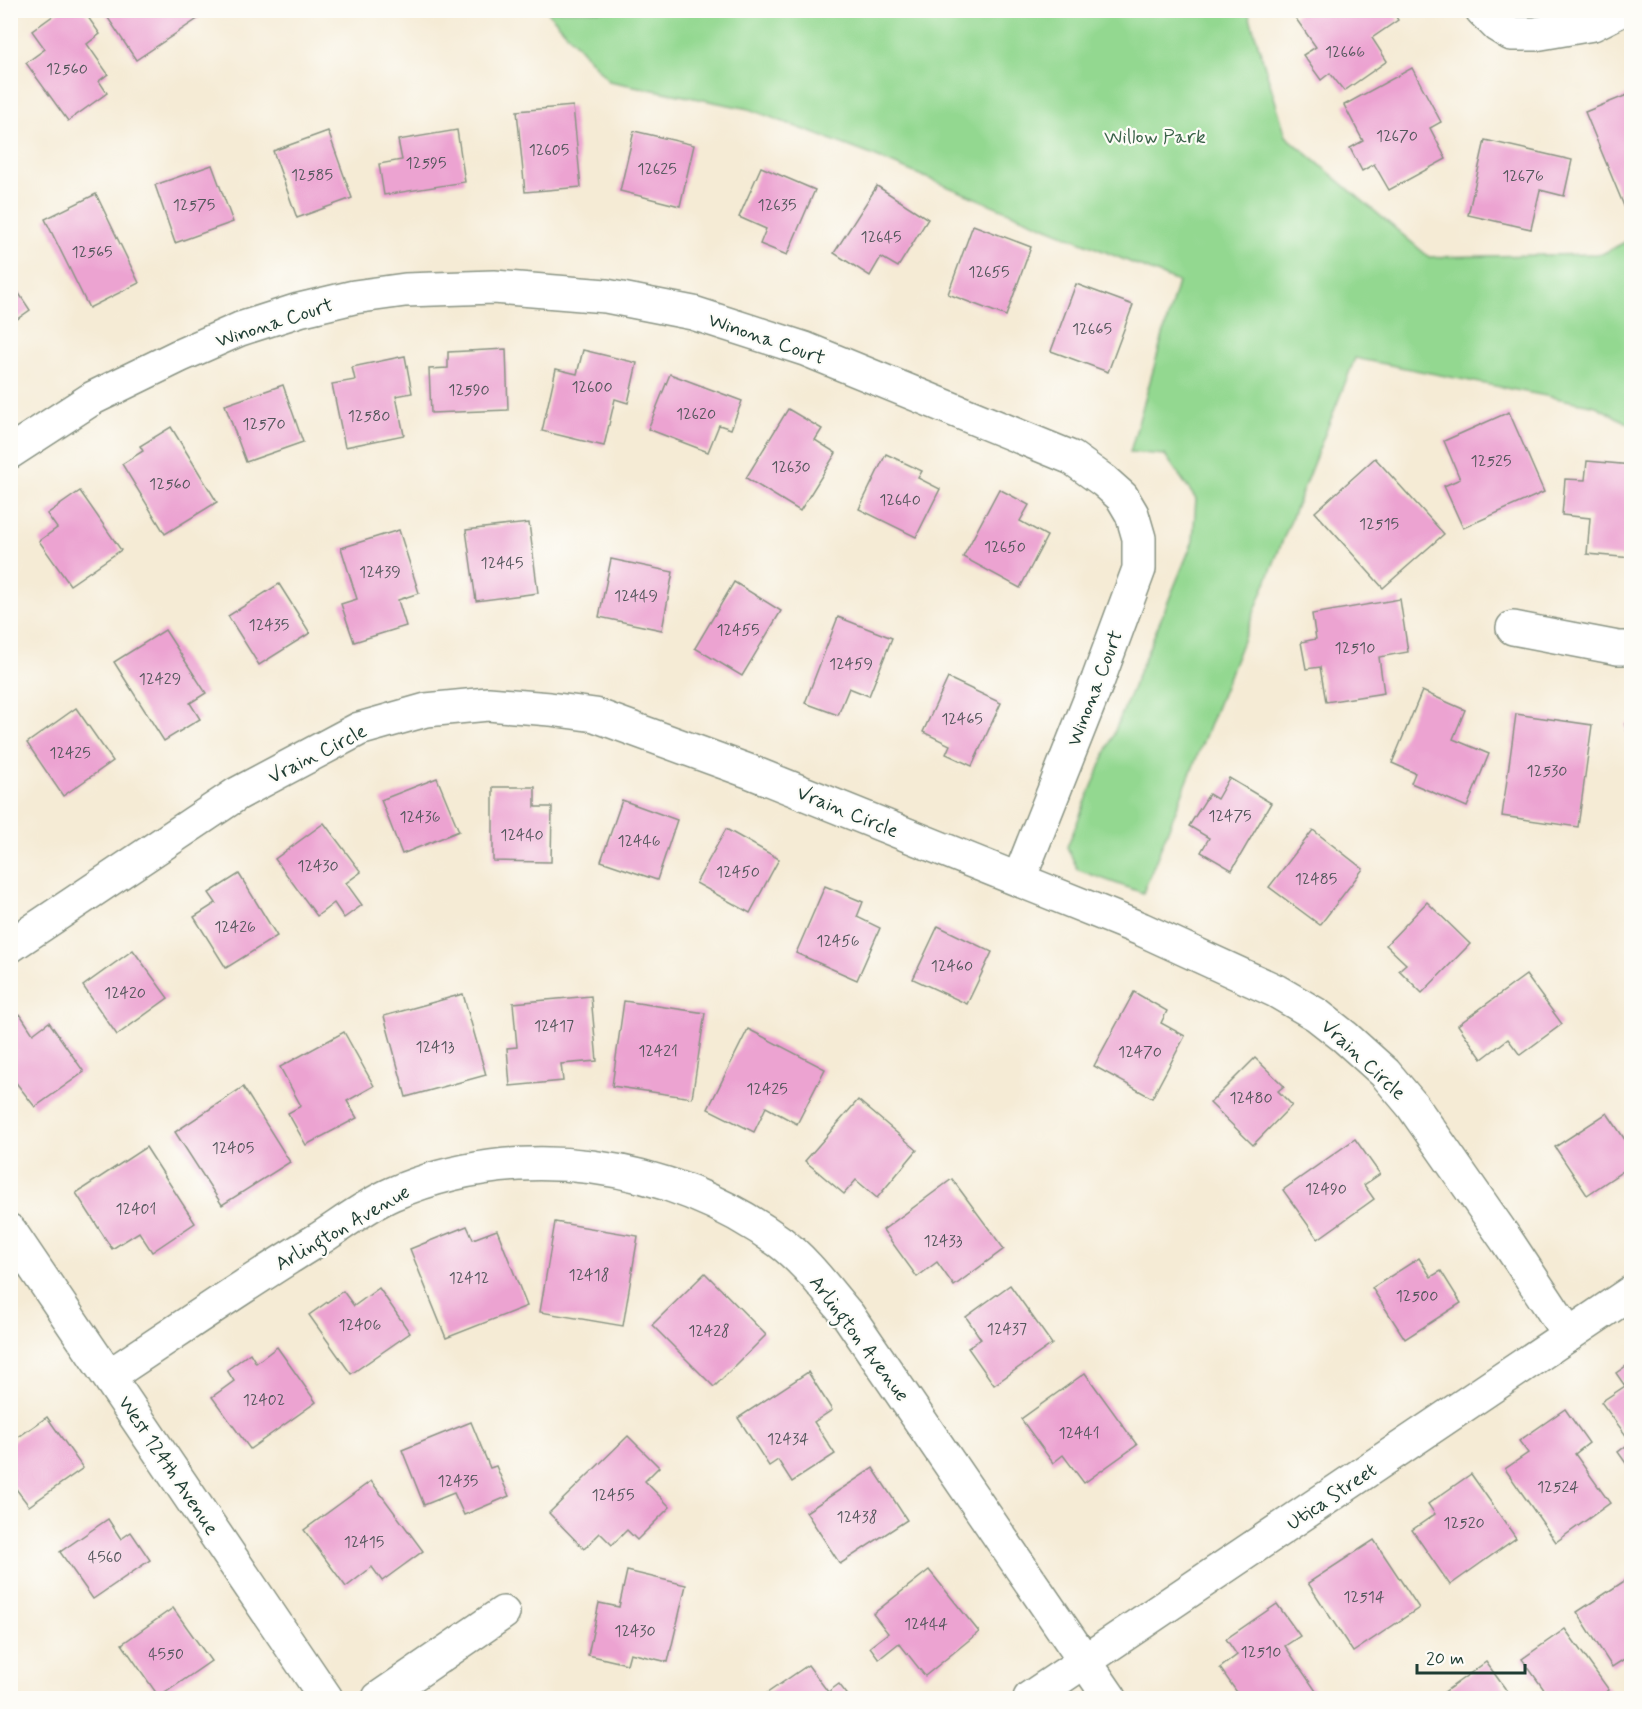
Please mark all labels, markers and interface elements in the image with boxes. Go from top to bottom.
house number: 12666 [1325,42,1365,63]
house number: 12560 [46,59,88,80]
park label: Willow Park [1104,124,1206,151]
house number: 12670 [1376,126,1418,147]
house number: 12605 [529,140,569,161]
house number: 12595 [406,153,446,174]
house number: 12625 [637,159,677,180]
house number: 12585 [291,165,333,186]
house number: 12676 [1502,166,1544,187]
house number: 12575 [173,195,215,216]
house number: 12635 [758,195,796,216]
house number: 12645 [861,227,901,248]
house number: 12565 [71,242,113,263]
house number: 12655 [968,262,1010,283]
street label: Winona Court [212,292,337,355]
street label: Winona Court [704,307,829,372]
house number: 12665 [1072,319,1112,340]
house number: 12600 [571,377,613,398]
house number: 12590 [448,380,490,401]
house number: 12620 [676,404,716,425]
house number: 12580 [348,406,390,427]
house number: 12570 [242,414,286,435]
house number: 12525 [1471,451,1511,472]
house number: 12630 [771,457,811,478]
house number: 12560 [149,474,191,495]
house number: 12640 [879,490,921,511]
house number: 12515 [1359,514,1399,535]
house number: 12650 [984,537,1026,558]
house number: 12445 [481,553,523,574]
house number: 12439 [359,562,401,583]
house number: 12449 [614,586,658,607]
house number: 12435 [249,615,289,636]
house number: 12455 [716,620,760,641]
street label: Winona Court [1061,627,1130,750]
house number: 12510 [1335,638,1375,659]
house number: 12459 [829,654,873,675]
house number: 12429 [139,669,181,690]
house number: 12465 [941,709,983,730]
street label: Vrain Circle [264,718,372,791]
house number: 12425 [49,743,91,764]
house number: 12530 [1527,761,1567,782]
street label: Vrain Circle [793,780,902,845]
house number: 12475 [1208,806,1252,827]
house number: 12436 [399,807,441,828]
house number: 12440 [500,825,544,846]
house number: 12446 [617,831,661,852]
house number: 12430 [297,856,339,877]
house number: 12450 [716,862,760,883]
house number: 12485 [1295,869,1337,890]
house number: 12426 [214,917,256,938]
house number: 12456 [816,931,860,952]
house number: 12460 [931,956,973,977]
house number: 12420 [104,983,146,1004]
street label: Vrain Circle [1314,1014,1412,1107]
house number: 12417 [534,1016,574,1037]
house number: 12413 [416,1037,455,1058]
house number: 12421 [638,1041,678,1062]
house number: 12470 [1118,1042,1162,1063]
house number: 12425 [746,1079,788,1100]
house number: 12480 [1229,1088,1273,1109]
house number: 12405 [212,1138,254,1159]
street label: Arlington Avenue [270,1179,416,1280]
house number: 12490 [1305,1179,1347,1200]
house number: 12401 [116,1199,156,1220]
house number: 12433 [923,1231,963,1252]
house number: 12418 [569,1265,609,1286]
house number: 12412 [449,1268,489,1289]
street label: Arlington Avenue [801,1270,915,1409]
house number: 12500 [1396,1286,1438,1307]
house number: 12406 [339,1315,382,1336]
house number: 12437 [987,1319,1027,1340]
house number: 12428 [688,1321,730,1342]
house number: 12402 [243,1390,285,1411]
street label: West 124th Avenue [111,1391,224,1541]
house number: 12441 [1058,1423,1100,1444]
house number: 12434 [767,1429,809,1450]
street label: Utica Street [1281,1457,1382,1537]
house number: 12435 [438,1471,478,1492]
house number: 12524 [1537,1477,1579,1498]
house number: 12455 [591,1485,635,1506]
house number: 12438 [836,1507,878,1528]
house number: 12520 [1443,1513,1485,1534]
house number: 12415 [344,1532,384,1553]
house number: 4560 [88,1547,122,1568]
house number: 12514 [1343,1587,1385,1608]
house number: 12444 [904,1614,948,1635]
house number: 12430 [614,1621,656,1642]
scale bar [1417,1637,1525,1675]
house number: 12510 [1241,1642,1281,1663]
house number: 4550 [148,1644,184,1665]
text: 20 m [1426,1647,1464,1671]

